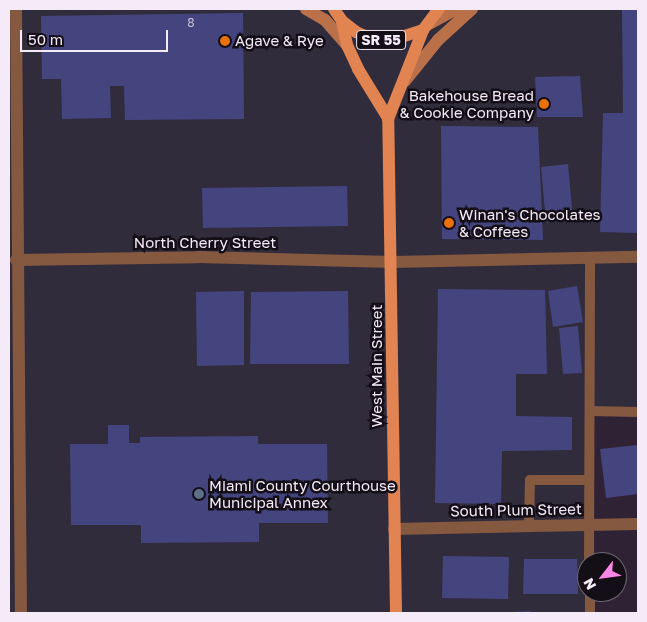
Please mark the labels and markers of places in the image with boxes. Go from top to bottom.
place label: Agave & Rye [235,32,324,50]
marker: Agave & Rye [219,35,231,47]
place label: Bakehouse Bread & Cookie Company [400,86,534,121]
marker: Bakehouse Bread & Cookie Company [538,98,550,110]
place label: Winan's Chocolates & Coffees [459,205,601,240]
marker: Winan's Chocolates & Coffees [443,217,455,229]
place label: Miami County Courthouse Municipal Annex [209,476,396,511]
marker: Miami County Courthouse Municipal Annex [193,488,205,500]

